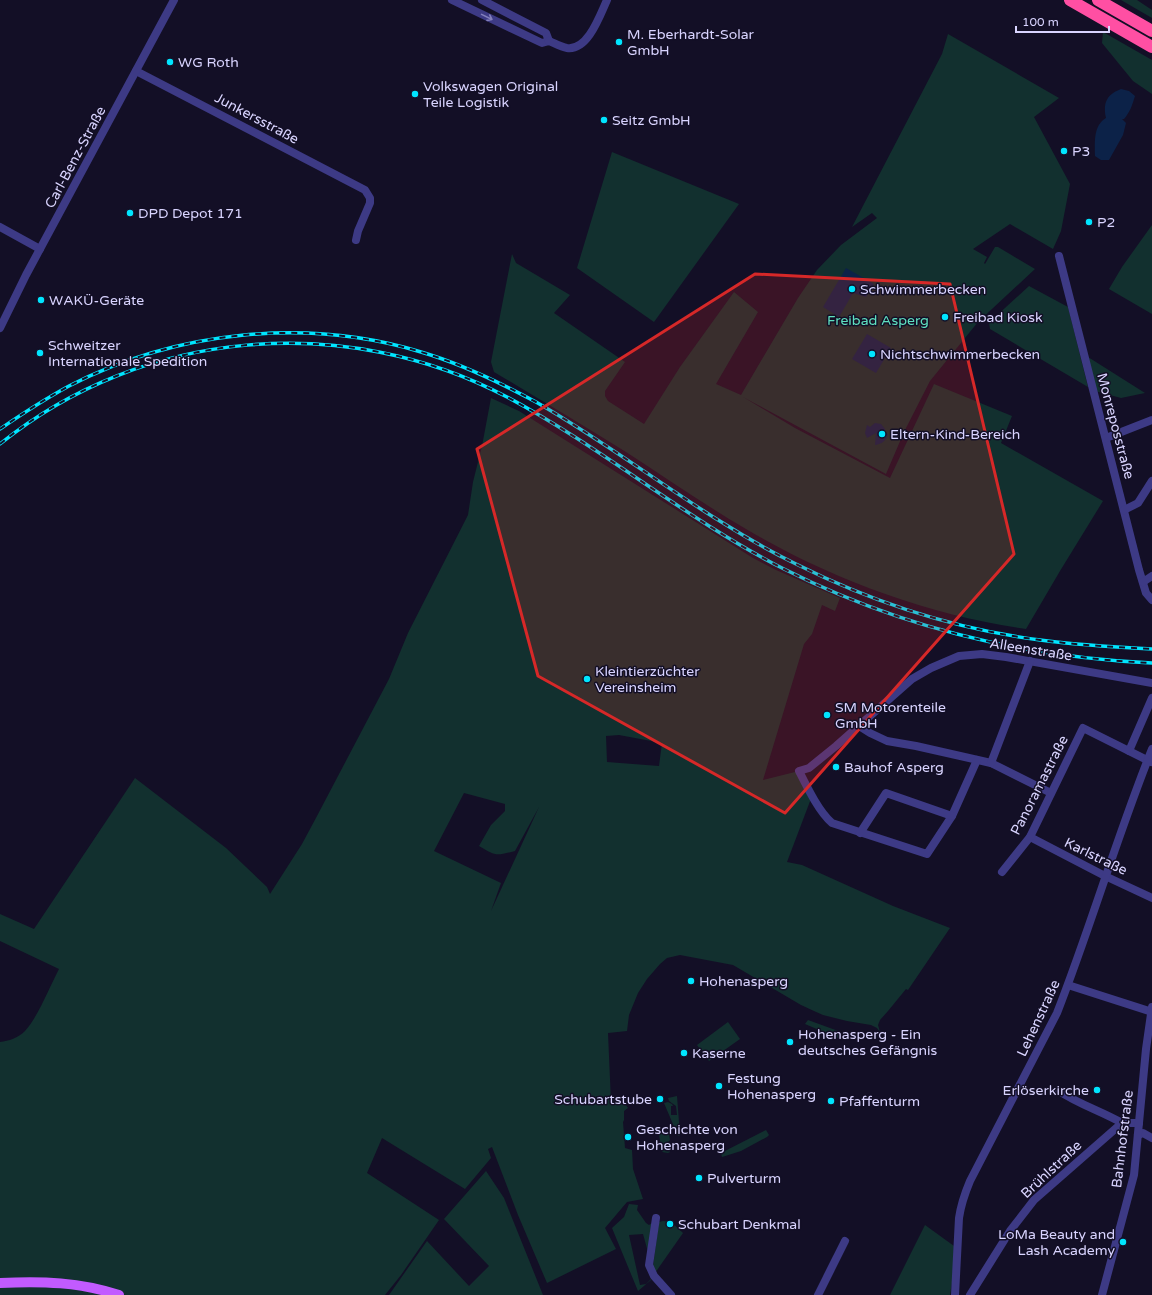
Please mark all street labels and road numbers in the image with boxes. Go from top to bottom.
street label: Junkersstraße [212,89,302,148]
street label: Carl-Benz-Straße [41,103,110,211]
street label: Monreposstraße [1093,371,1138,481]
street label: Alleenstraße [988,635,1074,664]
street label: Panoramastraße [1007,732,1072,838]
street label: Karlstraße [1062,834,1130,879]
street label: Lehenstraße [1013,977,1064,1059]
street label: Bahnhofstraße [1108,1089,1137,1189]
street label: Brühlstraße [1017,1137,1085,1202]

